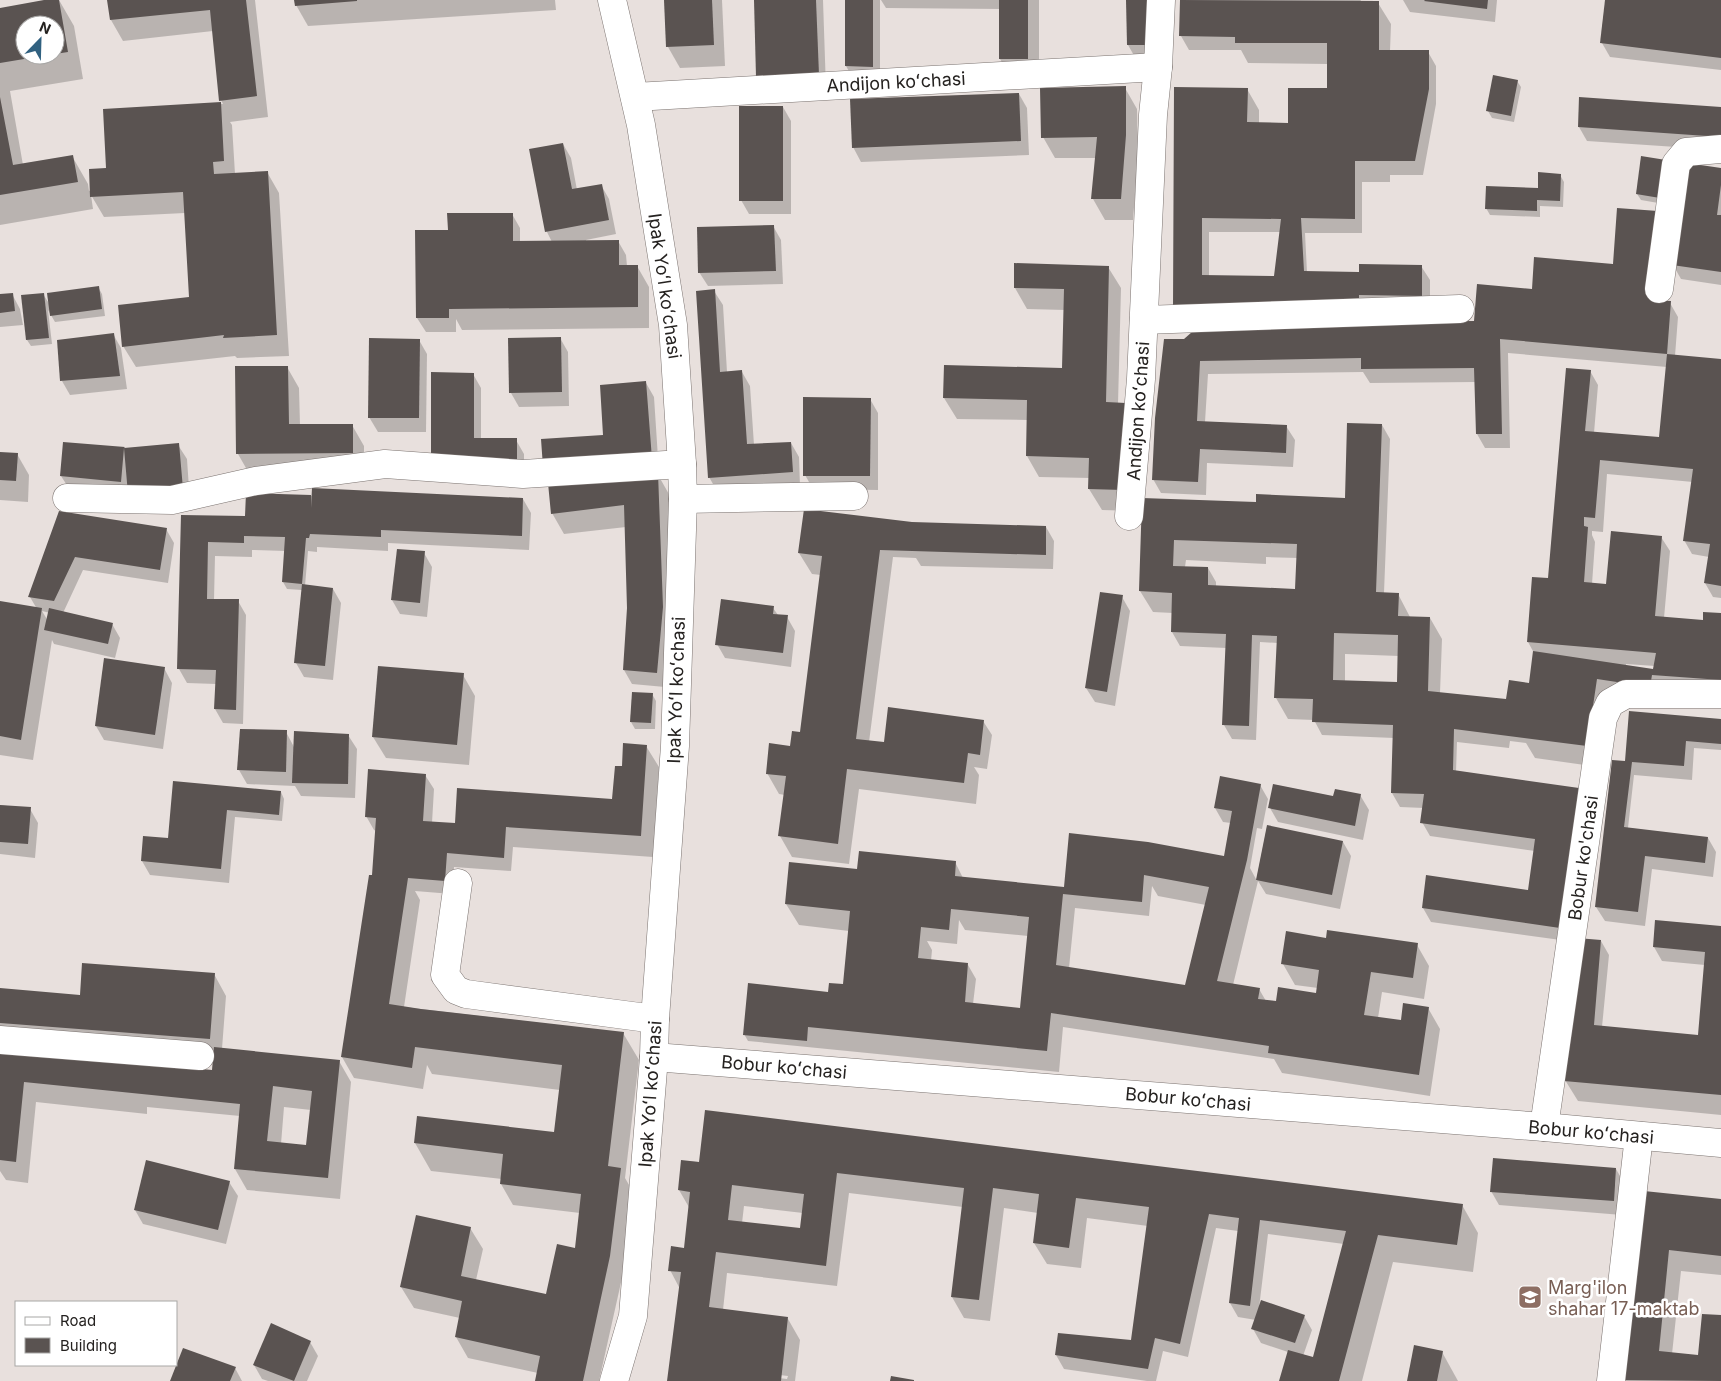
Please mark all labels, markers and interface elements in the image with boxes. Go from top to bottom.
north arrow [15,15,65,65]
text: N [37,18,54,37]
street label: Andijon koʻchasi [826,68,966,96]
street label: Ipak Yoʻl koʻchasi [644,212,686,360]
street label: Andijon koʻchasi [1123,341,1153,481]
street label: Ipak Yoʻl koʻchasi [663,616,689,764]
street label: Bobur ko'chasi [1564,794,1602,922]
street label: Ipak Yoʻl koʻchasi [634,1020,666,1168]
street label: Bobur koʻchasi [720,1051,848,1083]
street label: Bobur koʻchasi [1124,1083,1252,1115]
street label: Bobur koʻchasi [1527,1116,1655,1148]
place label: Marg'ilon shahar 17-maktab [1548,1277,1700,1319]
school or university icon: Marg'ilon shahar 17-maktab [1517,1284,1543,1310]
legend [15,1301,178,1366]
text: Road [60,1311,96,1330]
text: Building [60,1336,117,1355]

